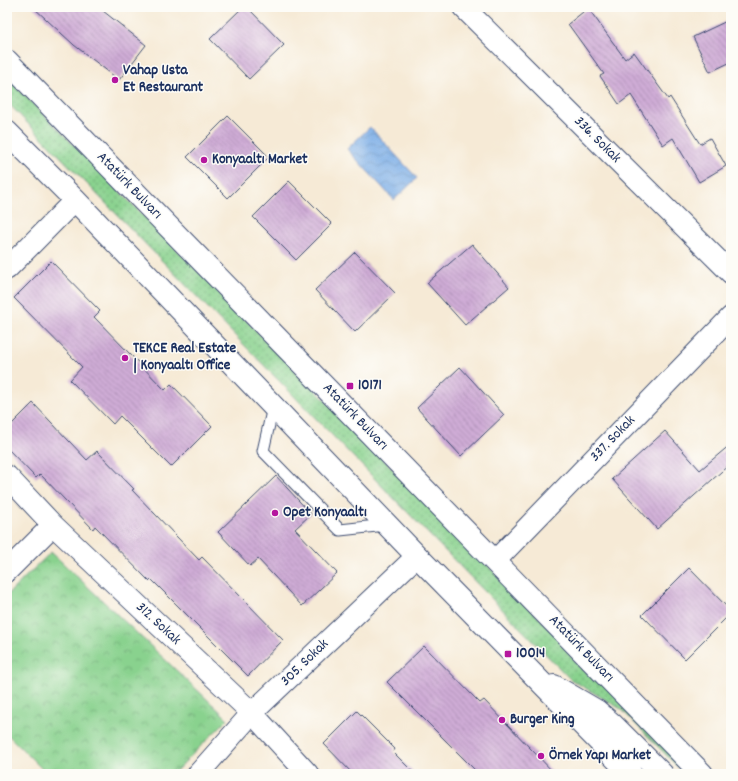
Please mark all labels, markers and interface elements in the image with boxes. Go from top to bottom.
place label: Vahap Usta Et Restaurant [123,60,204,99]
marker: Vahap Usta Et Restaurant [110,75,120,85]
street label: 336. Sokak [568,111,626,169]
street label: Atatürk Bulvarı [91,147,167,225]
place label: Konyaaltı Market [212,149,308,171]
marker: Konyaaltı Market [199,155,209,165]
place label: TEKCE Real Estate | Konyaaltı Office [133,338,237,377]
marker: TEKCE Real Estate | Konyaaltı Office [120,353,130,363]
place label: 10171 [358,375,382,397]
street label: Atatürk Bulvarı [317,378,393,456]
marker: 10171 [345,381,355,391]
street label: 337. Sokak [585,411,641,467]
place label: Opet Konyaaltı [283,502,367,524]
marker: Opet Konyaaltı [270,508,280,518]
street label: 312. Sokak [130,597,186,651]
street label: Atatürk Bulvarı [543,610,619,688]
street label: 305. Sokak [276,634,334,692]
place label: 10014 [516,643,545,665]
marker: 10014 [503,649,513,659]
place label: Burger King [510,709,575,731]
marker: Burger King [497,715,507,725]
place label: Örnek Yapı Market [549,745,652,767]
marker: Örnek Yapı Market [536,751,546,761]

